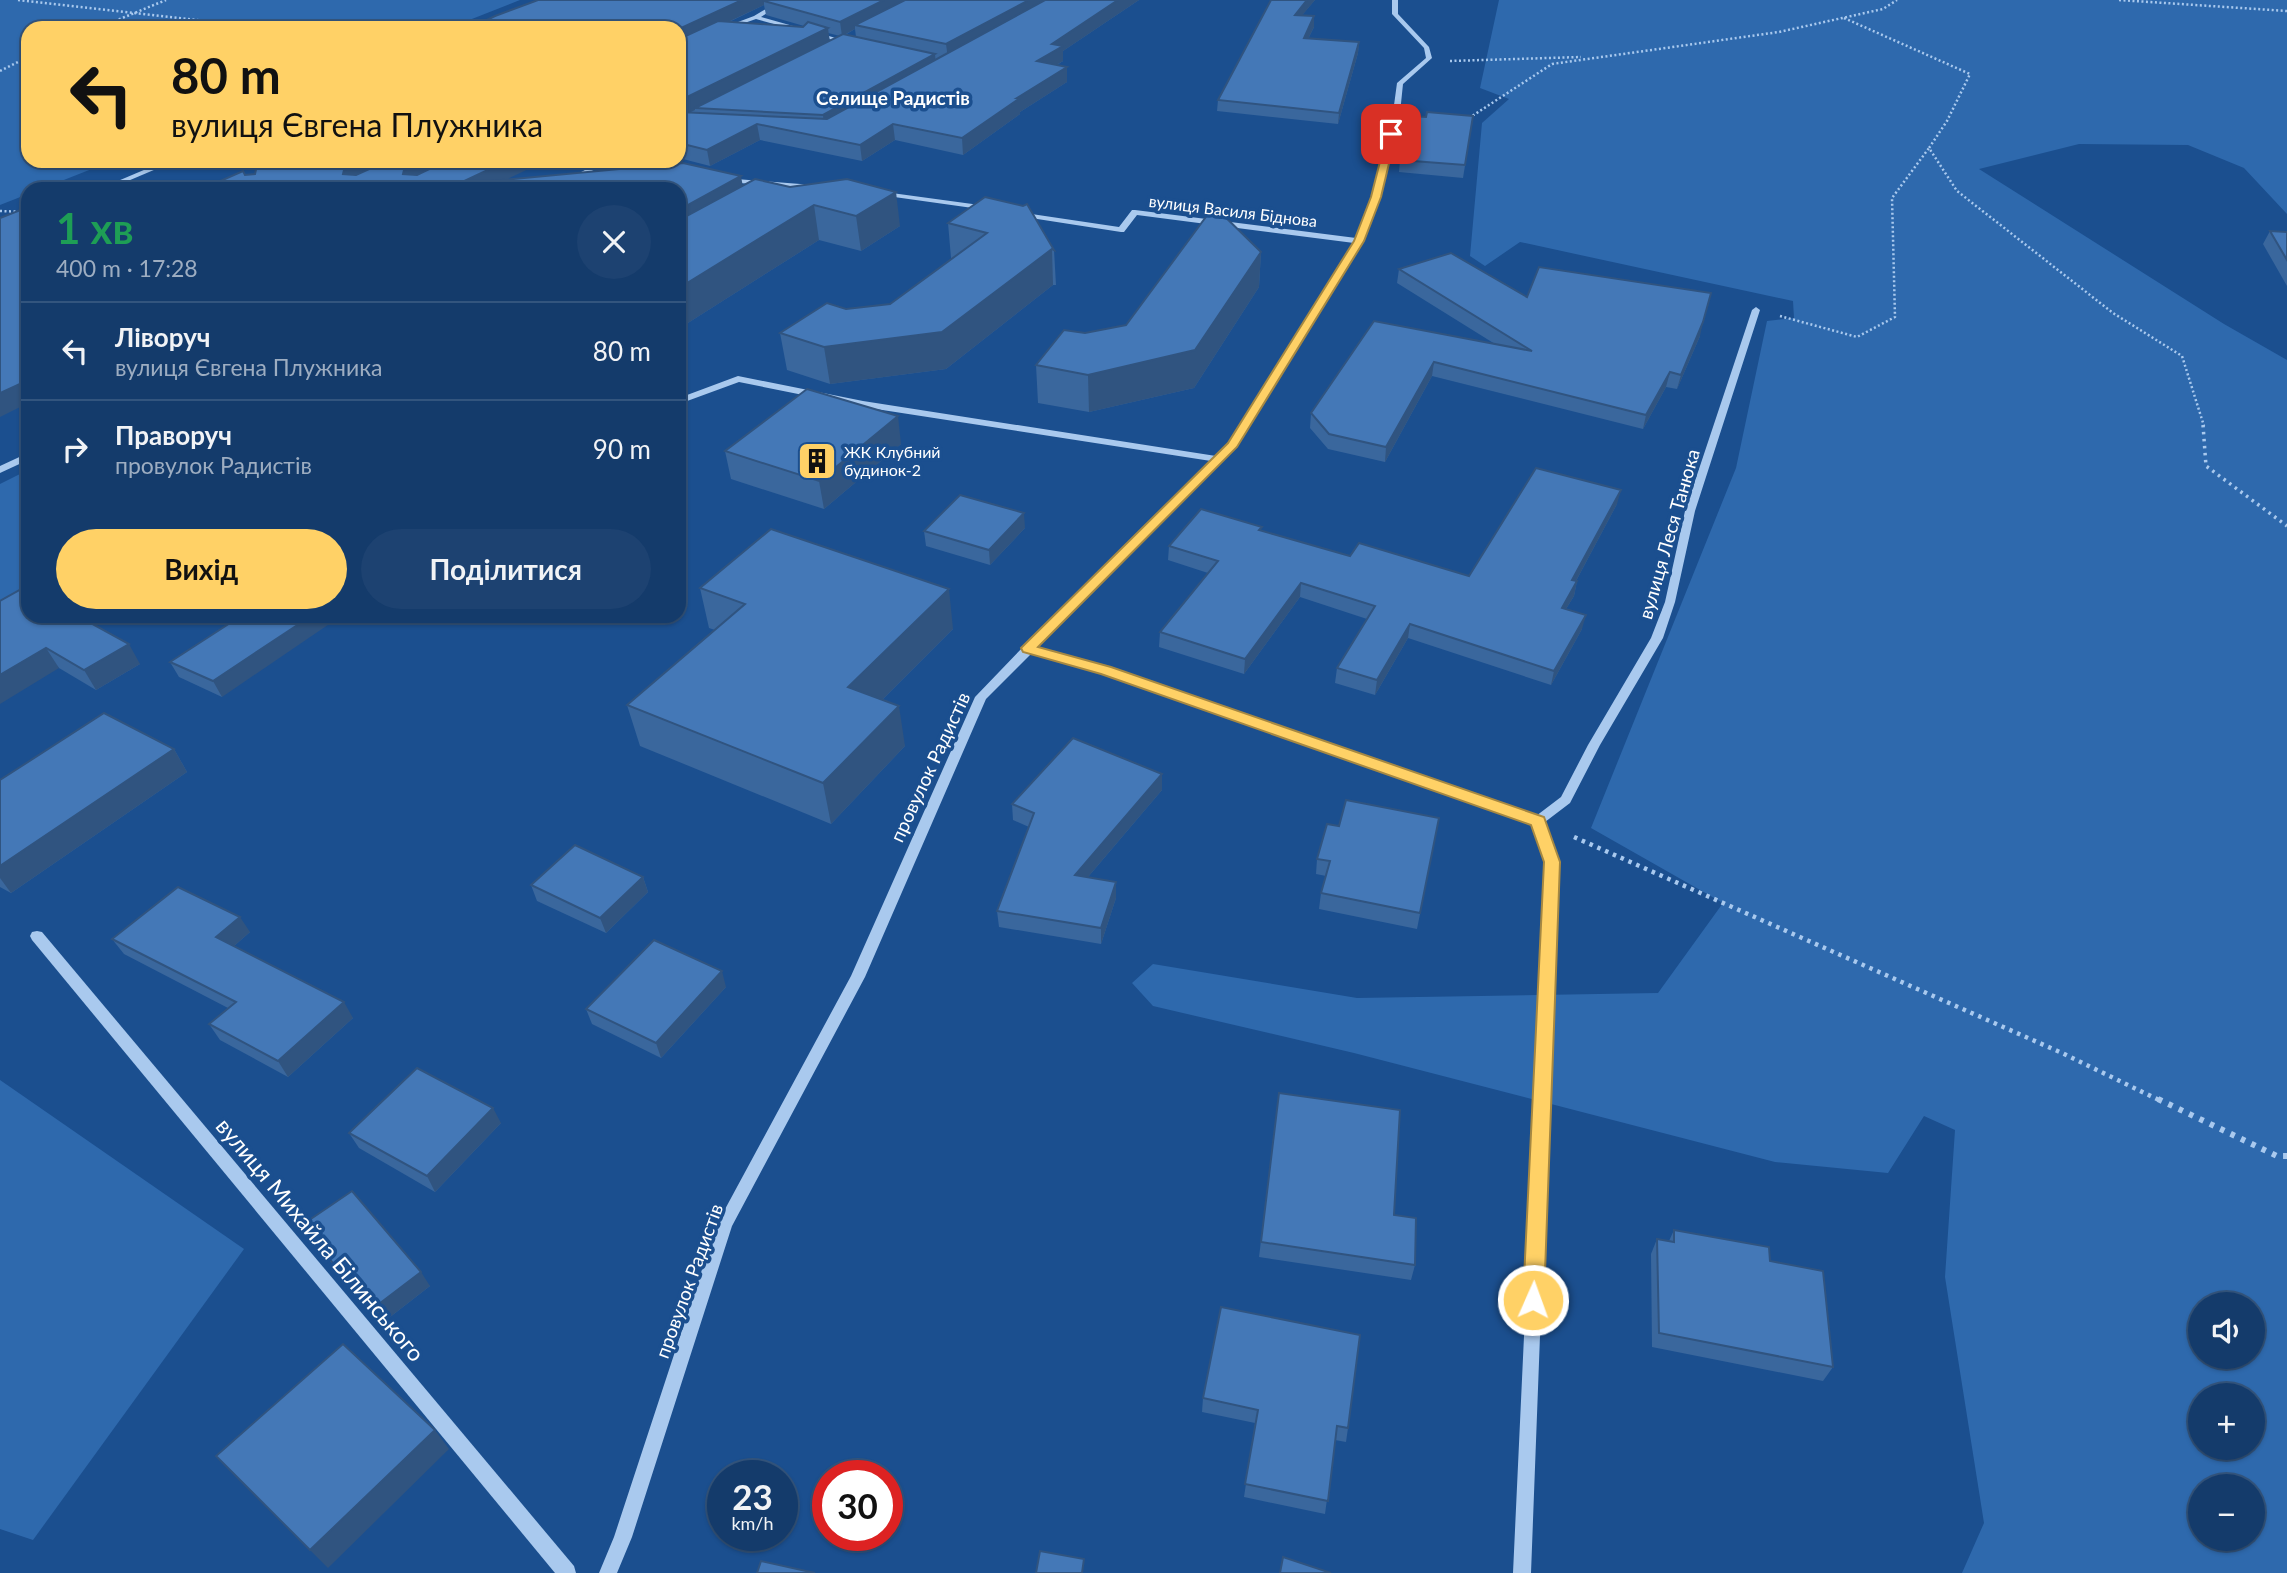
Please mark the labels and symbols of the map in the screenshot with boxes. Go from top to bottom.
district label: Селище Радистів [816,86,970,109]
pin [1361,104,1421,164]
street label: вулиця Василя Біднова [1148,191,1318,230]
building icon: ЖК Клубний будинок-2 [796,440,838,482]
place label: ЖК Клубний будинок-2 [844,442,941,479]
street label: вулиця Леся Танюка [1633,446,1704,622]
street label: провулок Радистів [885,688,974,845]
street label: вулиця Михайла Білинського [211,1112,431,1367]
street label: провулок Радистів [650,1200,727,1361]
position arrow [1496,1263,1570,1337]
speed limit sign: 30 [812,1460,903,1551]

